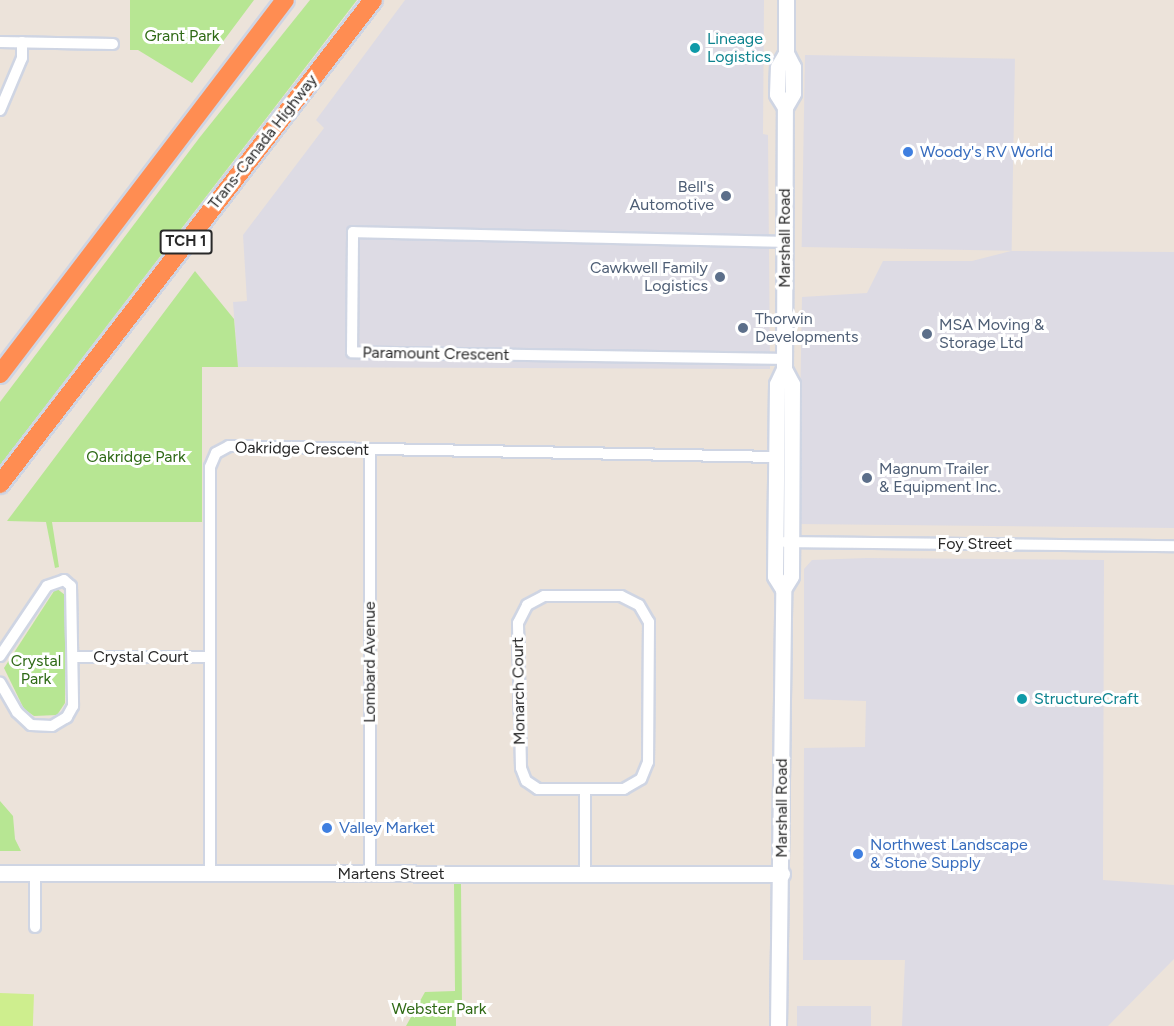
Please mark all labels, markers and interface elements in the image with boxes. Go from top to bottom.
park label: Grant Park [144,26,220,46]
place label: Lineage Logistics [707,29,771,67]
marker: Lineage Logistics [688,41,702,55]
street label: Trans-Canada Highway [204,71,322,213]
place label: Woody's RV World [920,142,1053,162]
marker: Woody's RV World [901,145,915,159]
place label: Bell's Automotive [629,177,714,215]
street label: Marshall Road [775,188,795,288]
marker: Bell's Automotive [719,189,733,203]
road number: TCH 1 [159,230,213,254]
place label: Cawkwell Family Logistics [590,258,708,296]
marker: Cawkwell Family Logistics [713,270,727,284]
place label: Thorwin Developments [755,309,858,347]
place label: MSA Moving & Storage Ltd [939,315,1044,353]
marker: Thorwin Developments [736,321,750,335]
marker: MSA Moving & Storage Ltd [920,327,934,341]
street label: Paramount Crescent [362,343,510,365]
street label: Oakridge Crescent [235,438,369,460]
park label: Oakridge Park [86,447,186,467]
place label: Magnum Trailer & Equipment Inc. [879,459,1001,497]
marker: Magnum Trailer & Equipment Inc. [860,471,874,485]
street label: Foy Street [938,534,1012,554]
street label: Lombard Avenue [360,601,380,723]
street label: Monarch Court [508,637,530,745]
street label: Crystal Court [93,647,189,667]
park label: Crystal Park [11,651,61,689]
place label: StructureCraft [1034,689,1139,709]
marker: StructureCraft [1015,692,1029,706]
street label: Marshall Road [772,758,792,858]
place label: Valley Market [339,818,435,838]
marker: Valley Market [320,821,334,835]
place label: Northwest Landscape & Stone Supply [870,835,1028,873]
marker: Northwest Landscape & Stone Supply [851,847,865,861]
street label: Martens Street [338,864,444,884]
park label: Webster Park [392,999,486,1019]

